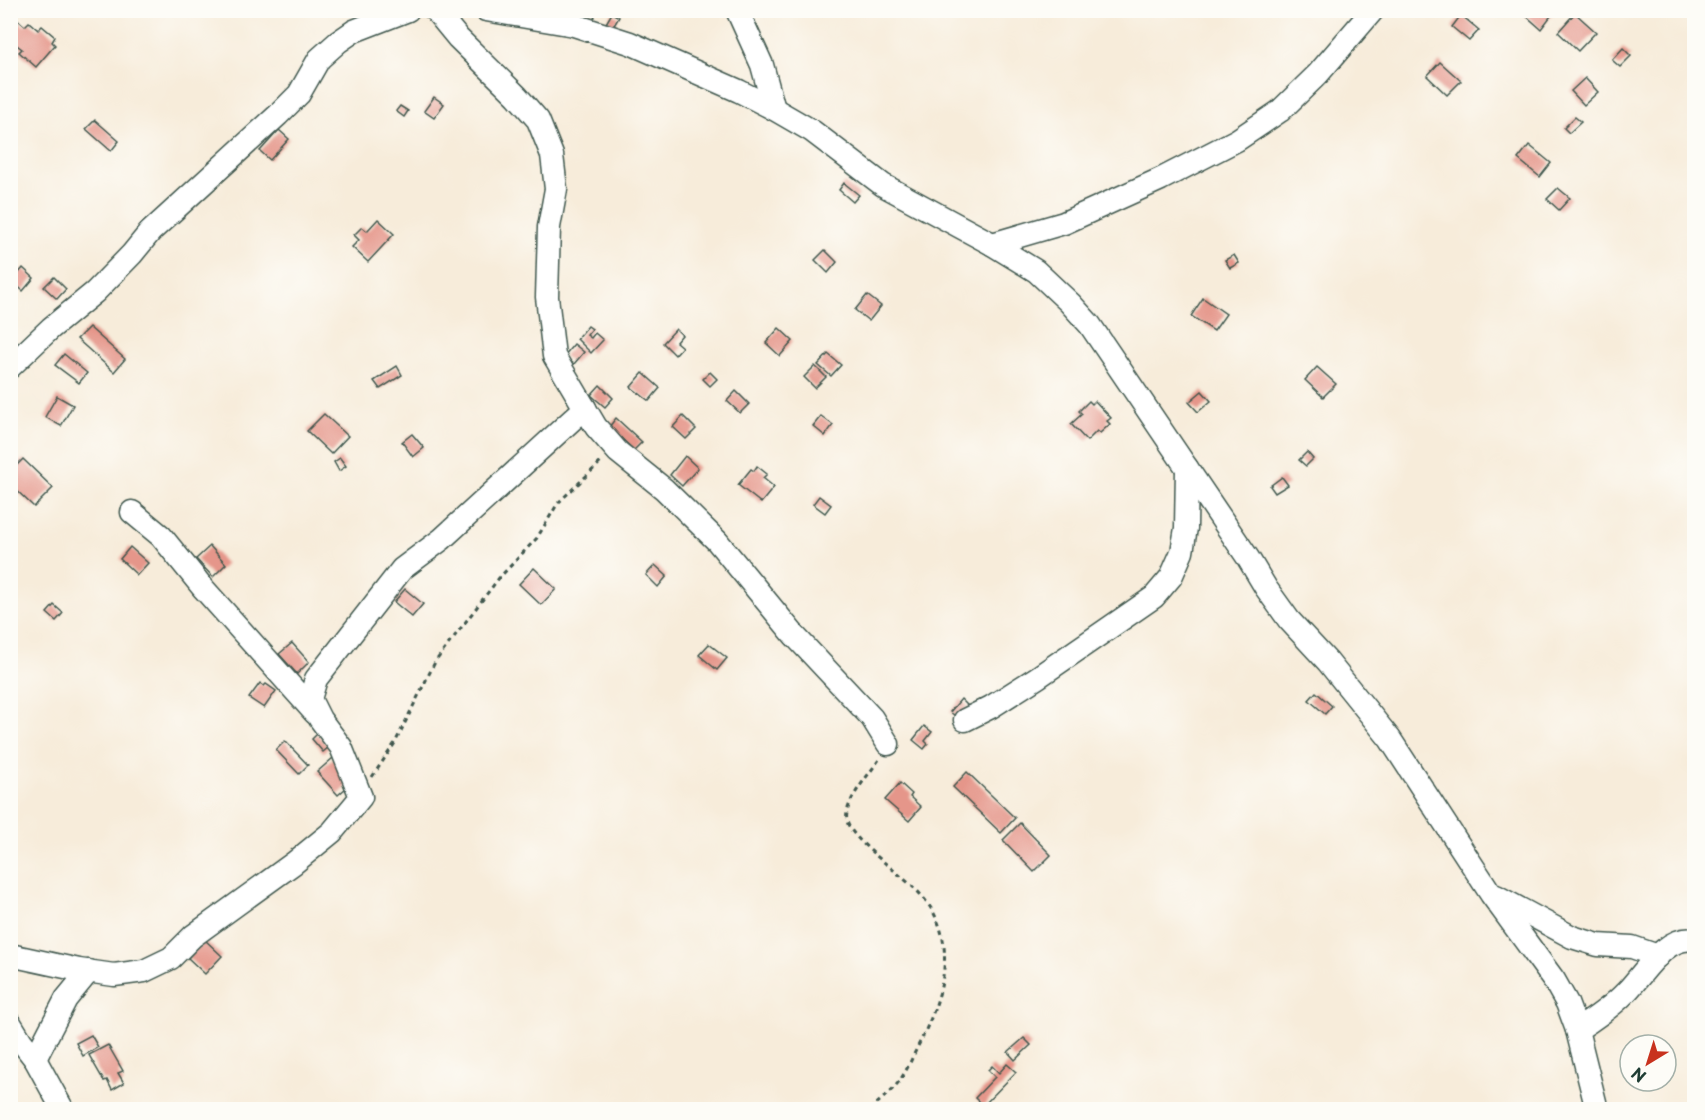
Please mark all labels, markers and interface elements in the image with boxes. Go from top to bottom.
north arrow [1618,1033,1678,1093]
text: N [1626,1062,1651,1089]

